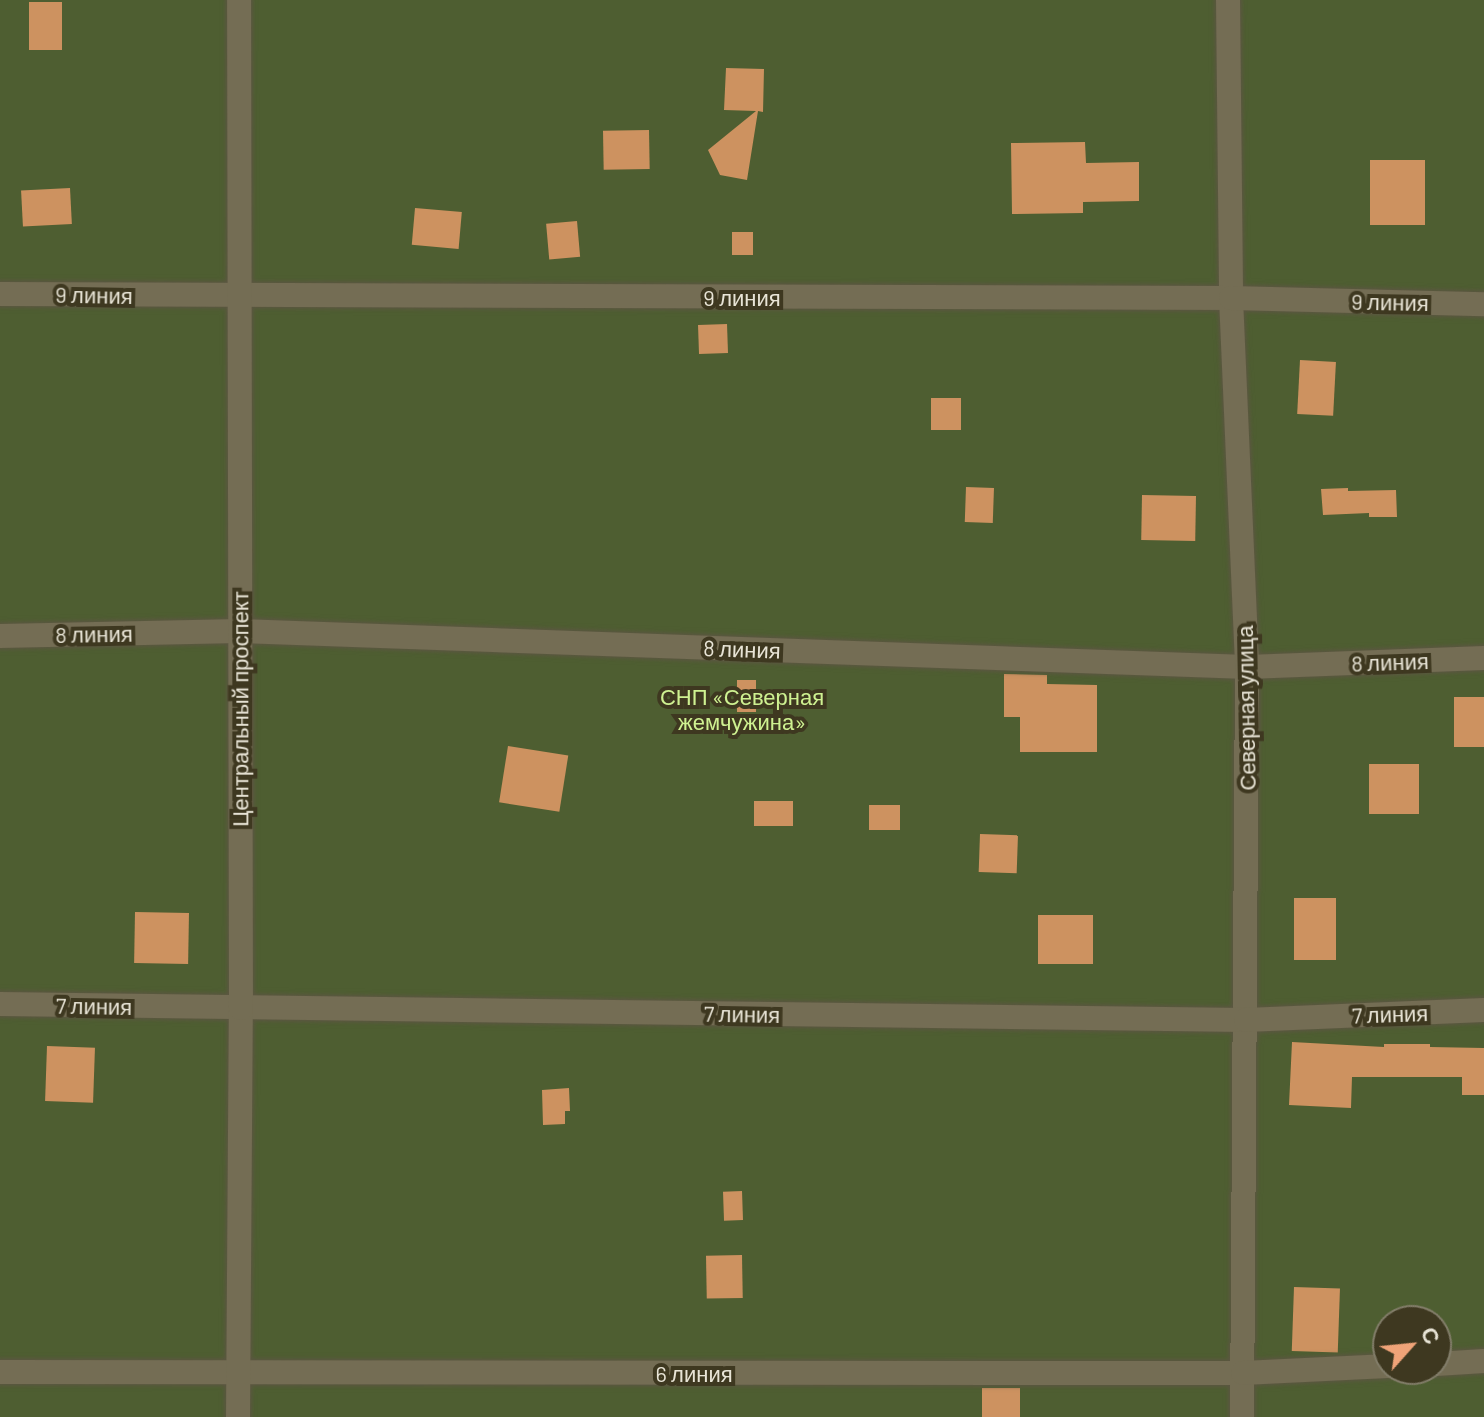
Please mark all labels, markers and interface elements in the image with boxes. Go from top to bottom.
street label: 9 линия [55,281,133,309]
street label: 9 линия [703,285,781,311]
street label: 9 линия [1351,288,1429,316]
street label: Центральный проспект [227,591,253,827]
street label: 8 линия [55,620,133,648]
street label: Северная улица [1231,625,1261,791]
street label: 8 линия [703,634,781,664]
street label: 8 линия [1351,647,1429,677]
park label: СНП «Северная жемчужина» [660,683,824,734]
street label: 7 линия [56,992,132,1020]
street label: 7 линия [1351,999,1429,1029]
street label: 7 линия [704,1000,780,1028]
north arrow [1372,1305,1452,1385]
text: С [1416,1322,1447,1348]
street label: 6 линия [655,1361,733,1387]

